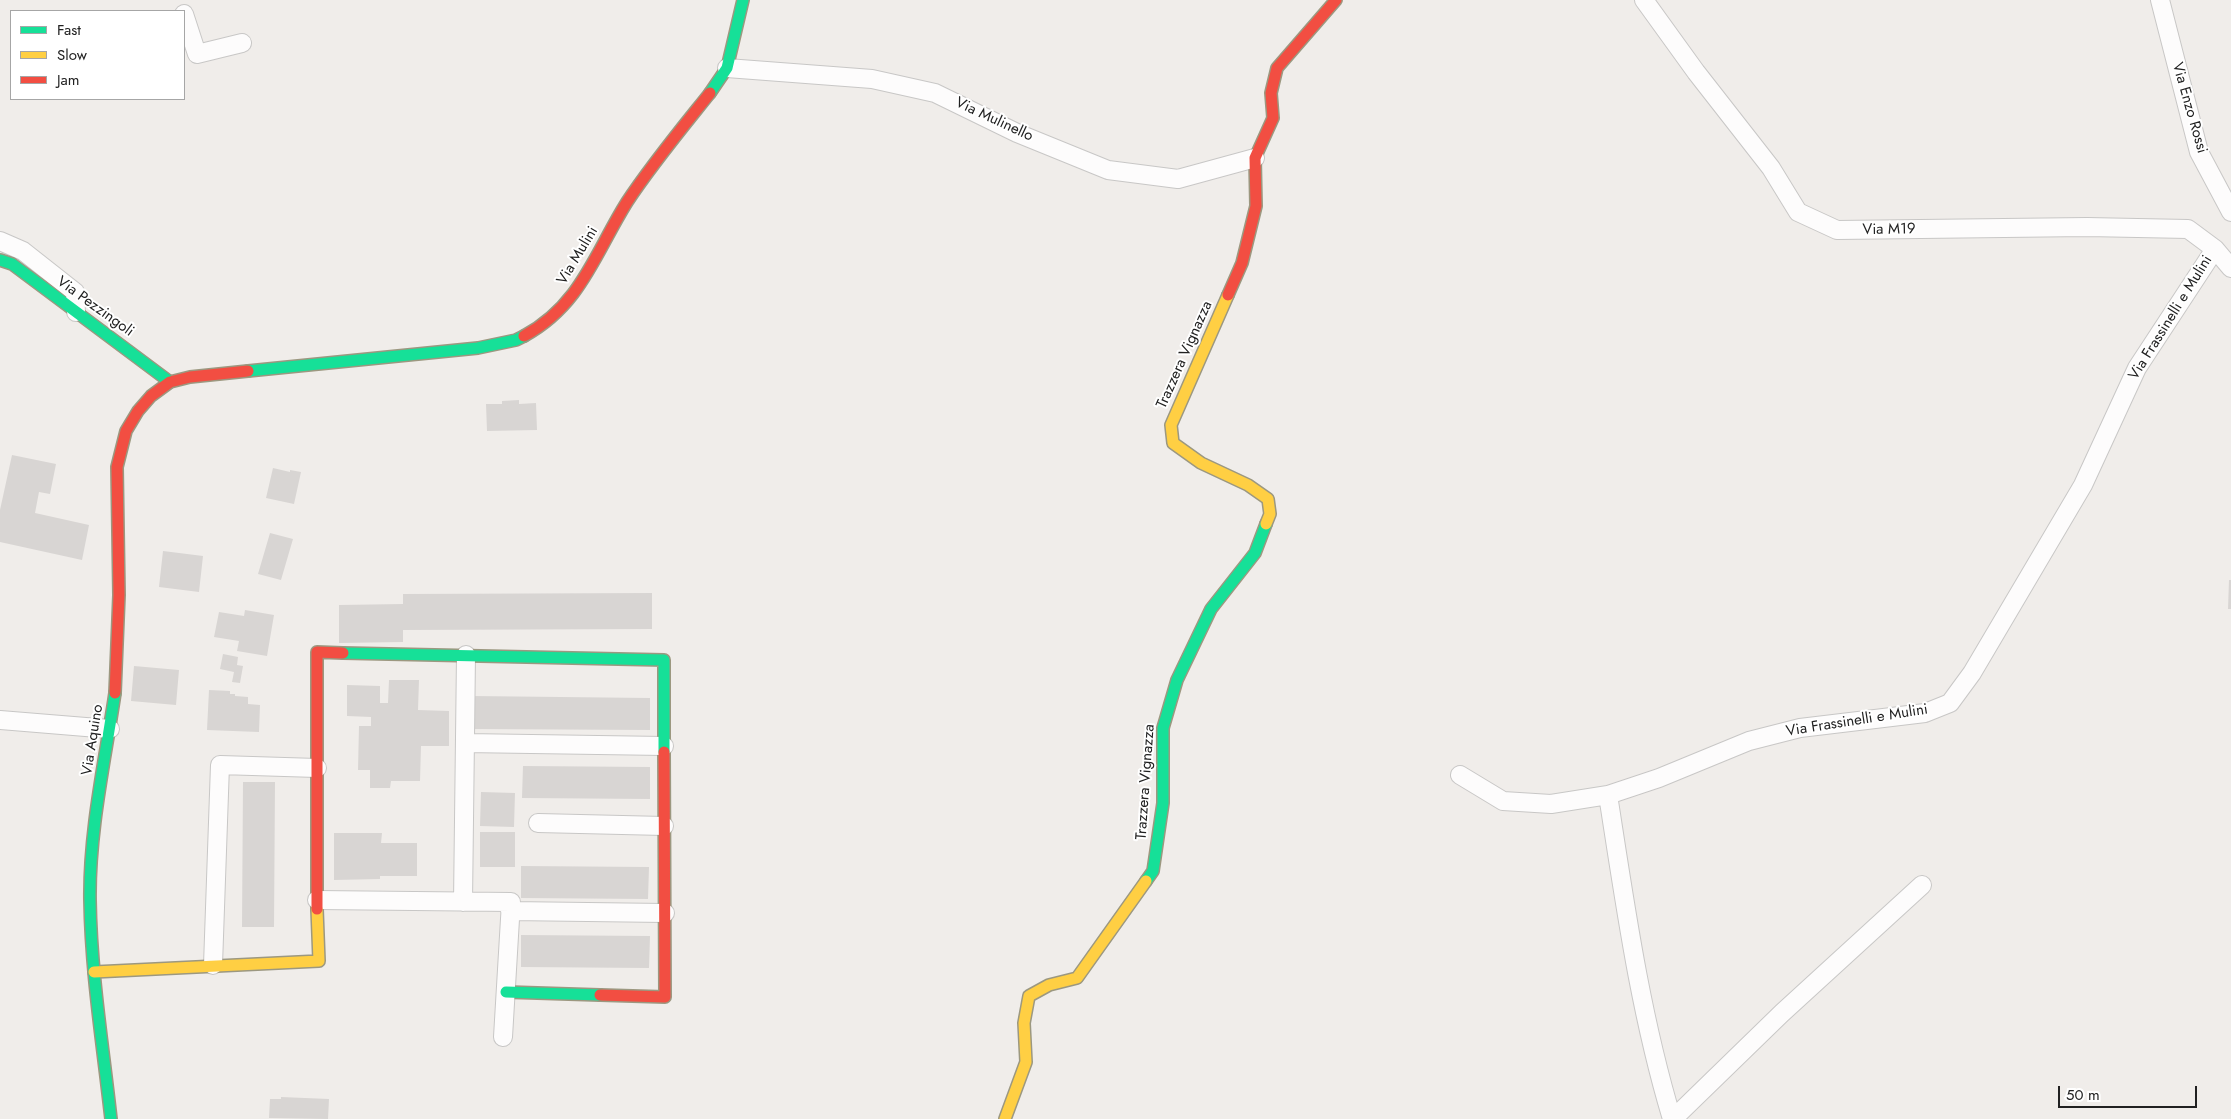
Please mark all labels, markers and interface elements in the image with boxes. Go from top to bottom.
legend [10,10,185,100]
text: Fast [57,19,81,41]
text: Slow [57,44,87,66]
street label: Via Enzo Rossi [2167,61,2211,155]
text: Jam [57,69,80,91]
street label: Via Mulinello [952,94,1036,146]
street label: Via M19 [1862,221,1916,239]
street label: Via Mulini [554,224,602,288]
street label: Via Frassinelli e Mulini [2125,252,2217,384]
street label: Via Pezzingoli [53,273,137,341]
street label: Trazzera Vignazza [1153,299,1217,411]
street label: Via Frassinelli e Mulini [1785,701,1929,741]
street label: Via Aquino [78,703,108,777]
street label: Trazzera Vignazza [1133,724,1159,840]
scale bar [2061,1076,2200,1108]
text: 50 m [2066,1084,2100,1106]

